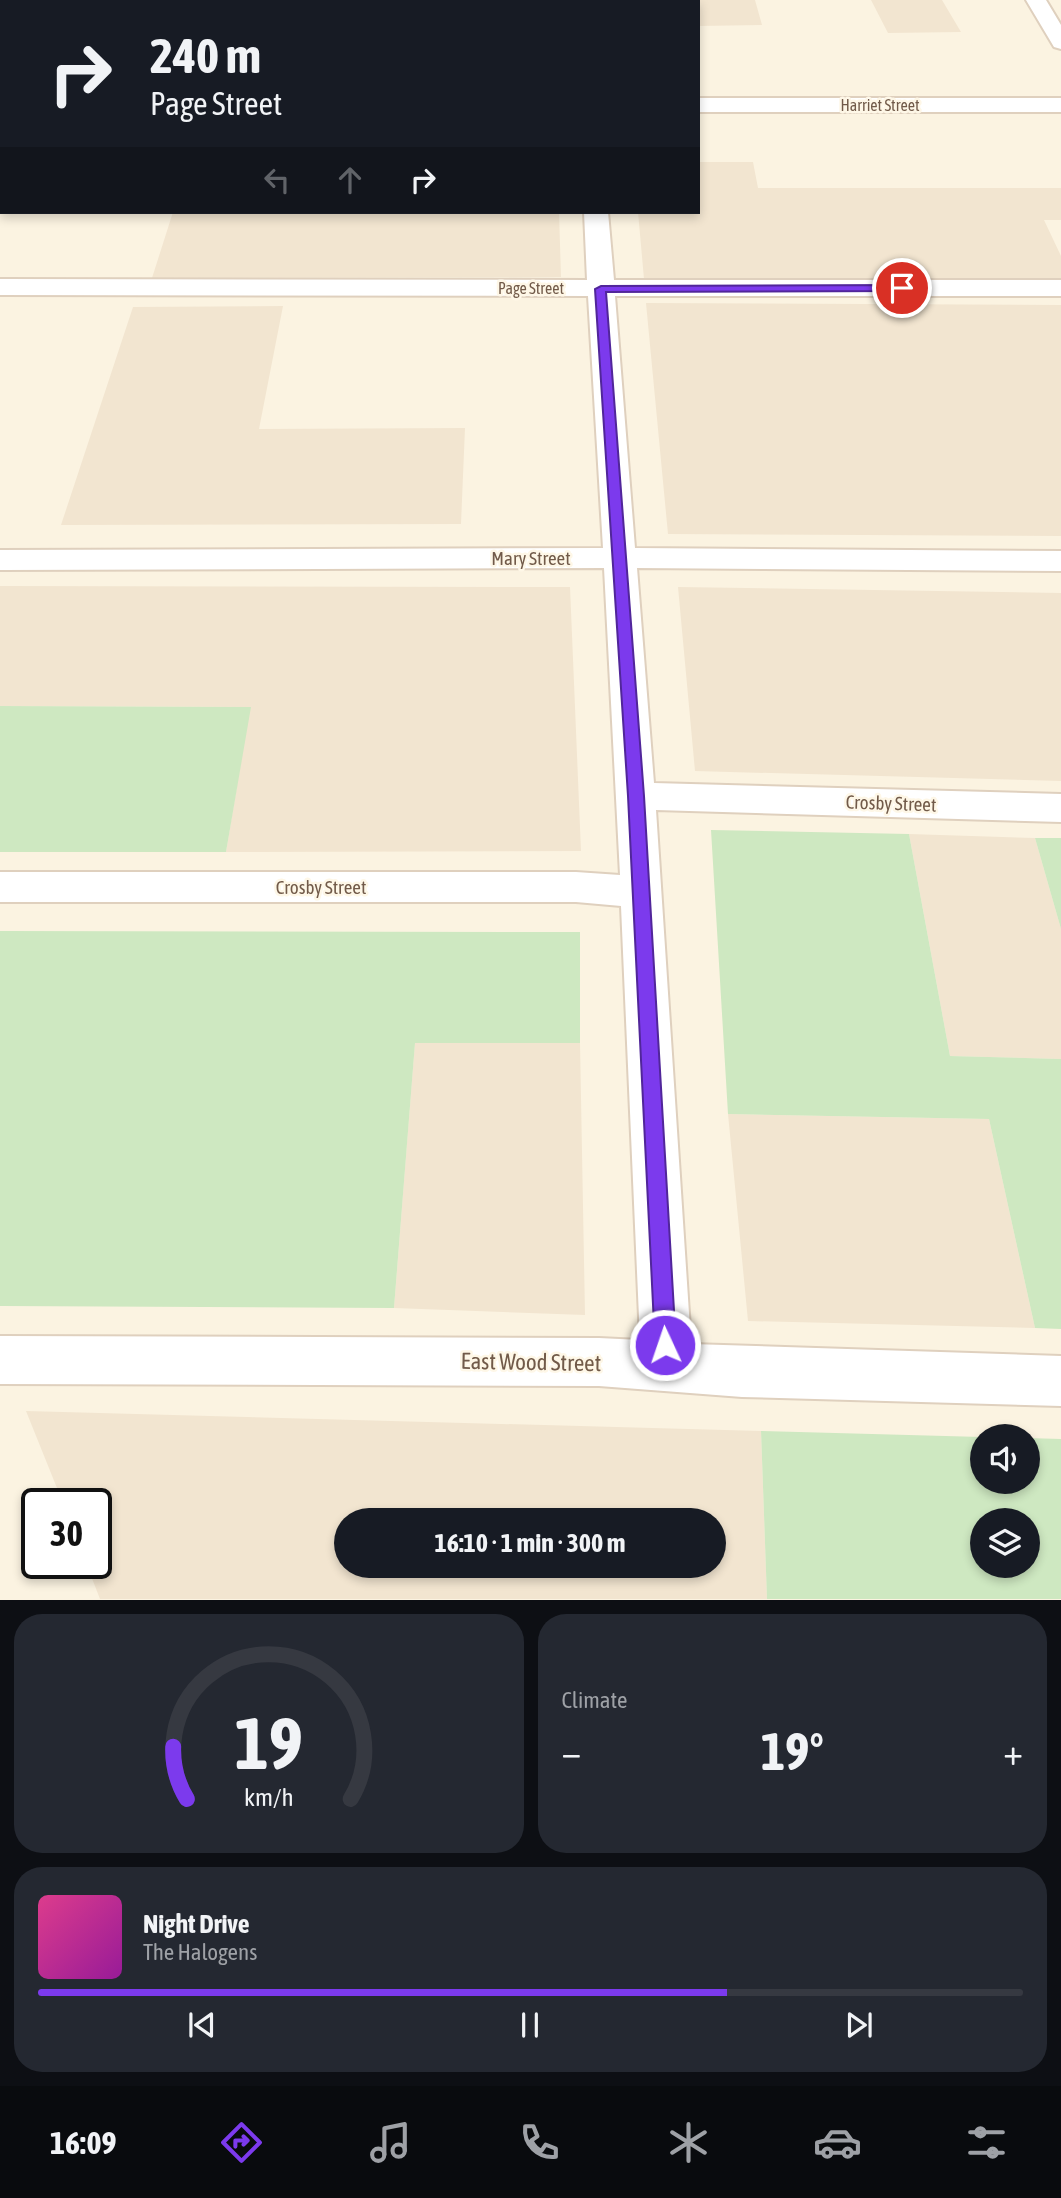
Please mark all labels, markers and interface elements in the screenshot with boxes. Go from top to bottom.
text: 240 m [150,27,261,83]
icon: right [35,28,126,119]
text: Page Street [150,85,282,122]
street label: Harriet Street [840,96,920,114]
icon: left [258,161,296,199]
icon: ahead [331,161,369,199]
icon: right [404,161,442,199]
pin [872,258,932,318]
icon: arrive [883,269,921,307]
street label: Page Street [498,279,564,298]
street label: Mary Street [491,547,571,569]
street label: Crosby Street [845,790,937,816]
street label: Crosby Street [276,876,366,898]
position arrow [628,1308,702,1382]
street label: East Wood Street [461,1348,601,1376]
map controls [970,1424,1040,1578]
button: sound [970,1424,1040,1494]
speed limit sign: 30 [21,1488,112,1579]
button: layers [970,1508,1040,1578]
text: 16:10 · 1 min · 300 m [435,1528,625,1558]
text: Climate [562,1687,627,1713]
text: 19 [235,1702,303,1785]
text: 19° [761,1721,824,1781]
text: − [562,1730,581,1773]
text: + [1003,1730,1023,1773]
text: km/h [244,1783,294,1811]
text: Night Drive [143,1909,250,1939]
text: The Halogens [143,1939,257,1965]
icon: previous [183,2006,221,2044]
icon: pause [511,2006,549,2044]
icon: next [840,2006,878,2044]
icon: directions [217,2118,266,2167]
icon: music [366,2118,415,2167]
icon: phone [515,2118,564,2167]
icon: climate [664,2118,713,2167]
icon: car [813,2118,862,2167]
icon: filters [962,2118,1011,2167]
text: 16:09 [50,2124,117,2161]

